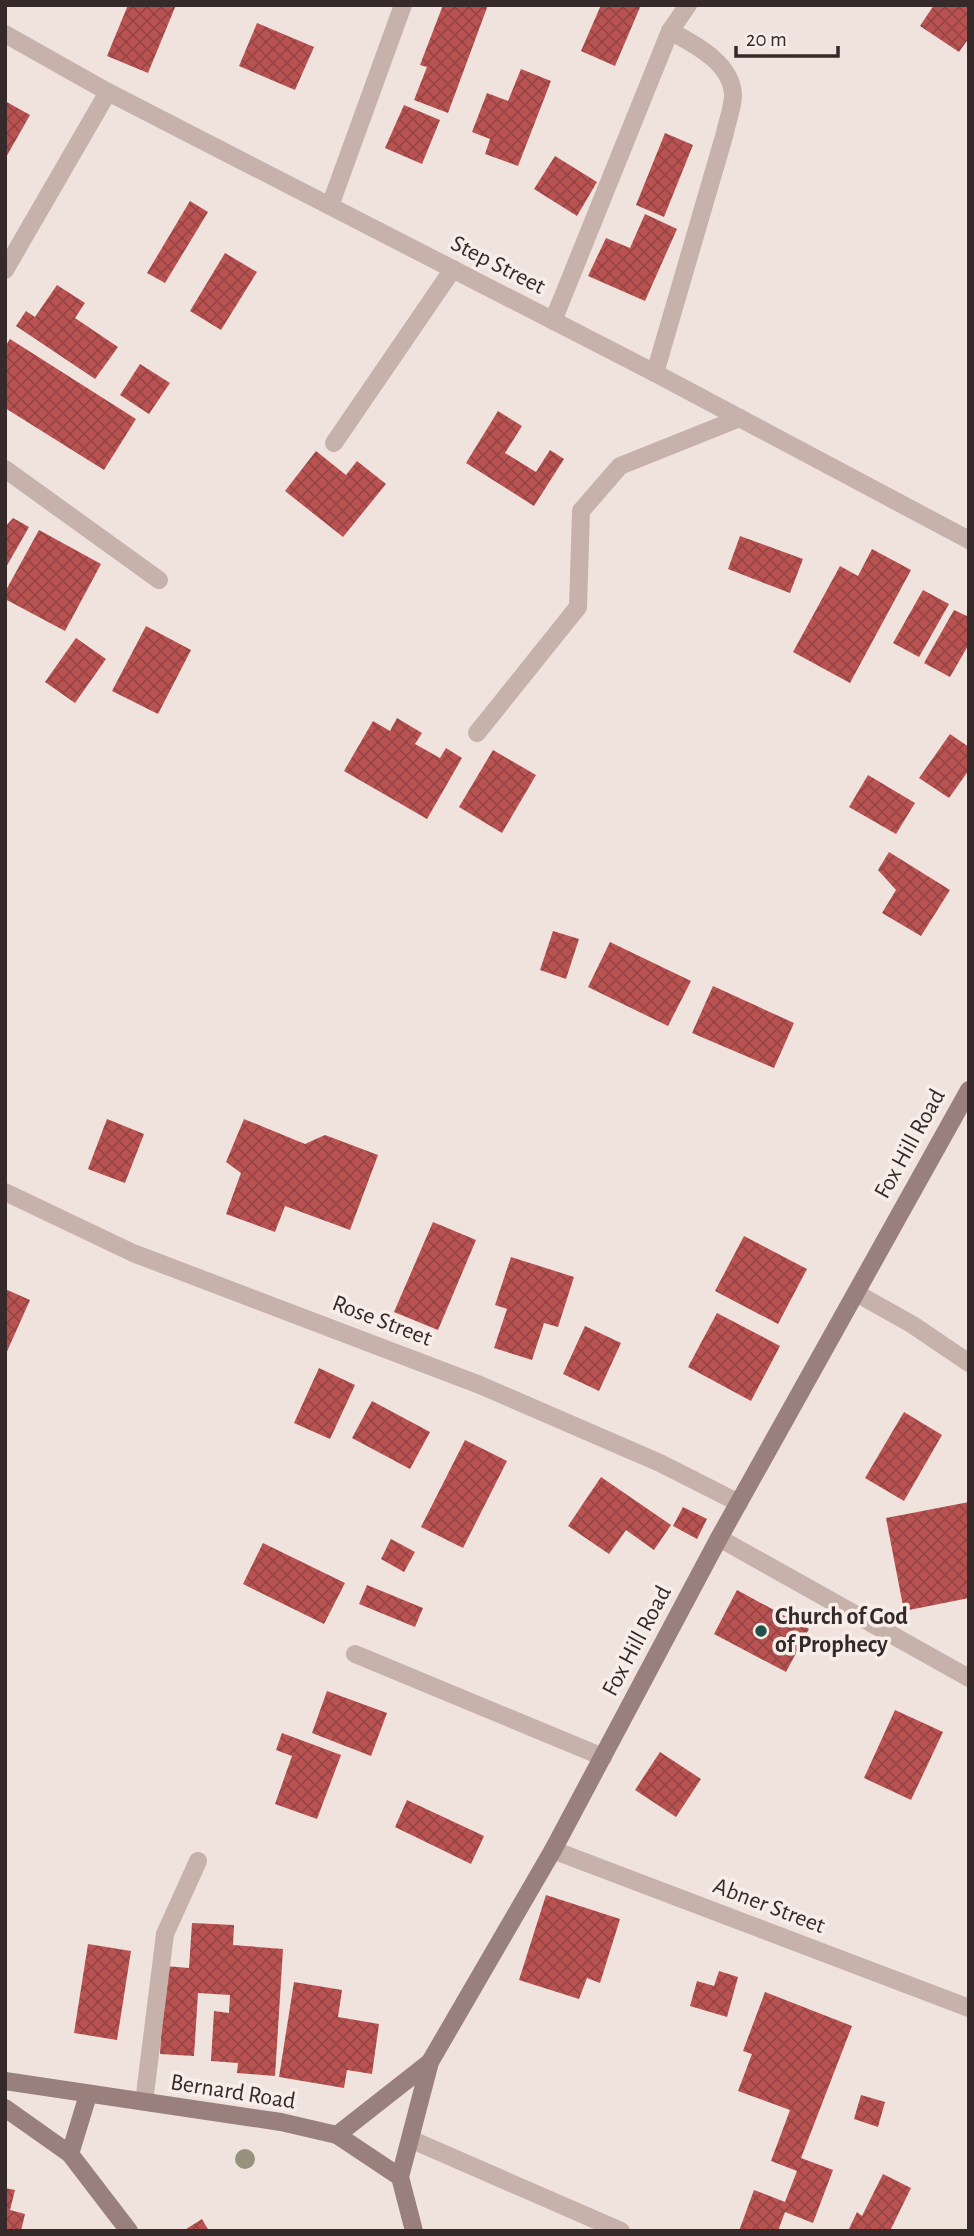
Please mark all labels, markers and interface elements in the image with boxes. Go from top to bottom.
scale bar [736,14,838,58]
text: 20 m [746,29,787,50]
street label: Step Street [447,231,549,299]
street label: Fox Hill Road [870,1085,950,1203]
street label: Rose Street [329,1291,435,1351]
street label: Fox Hill Road [598,1582,676,1700]
place label: Church of God of Prophecy [775,1605,908,1657]
marker: Church of God of Prophecy [753,1623,769,1639]
street label: Abner Street [710,1874,829,1938]
street label: Bernard Road [169,2070,297,2114]

